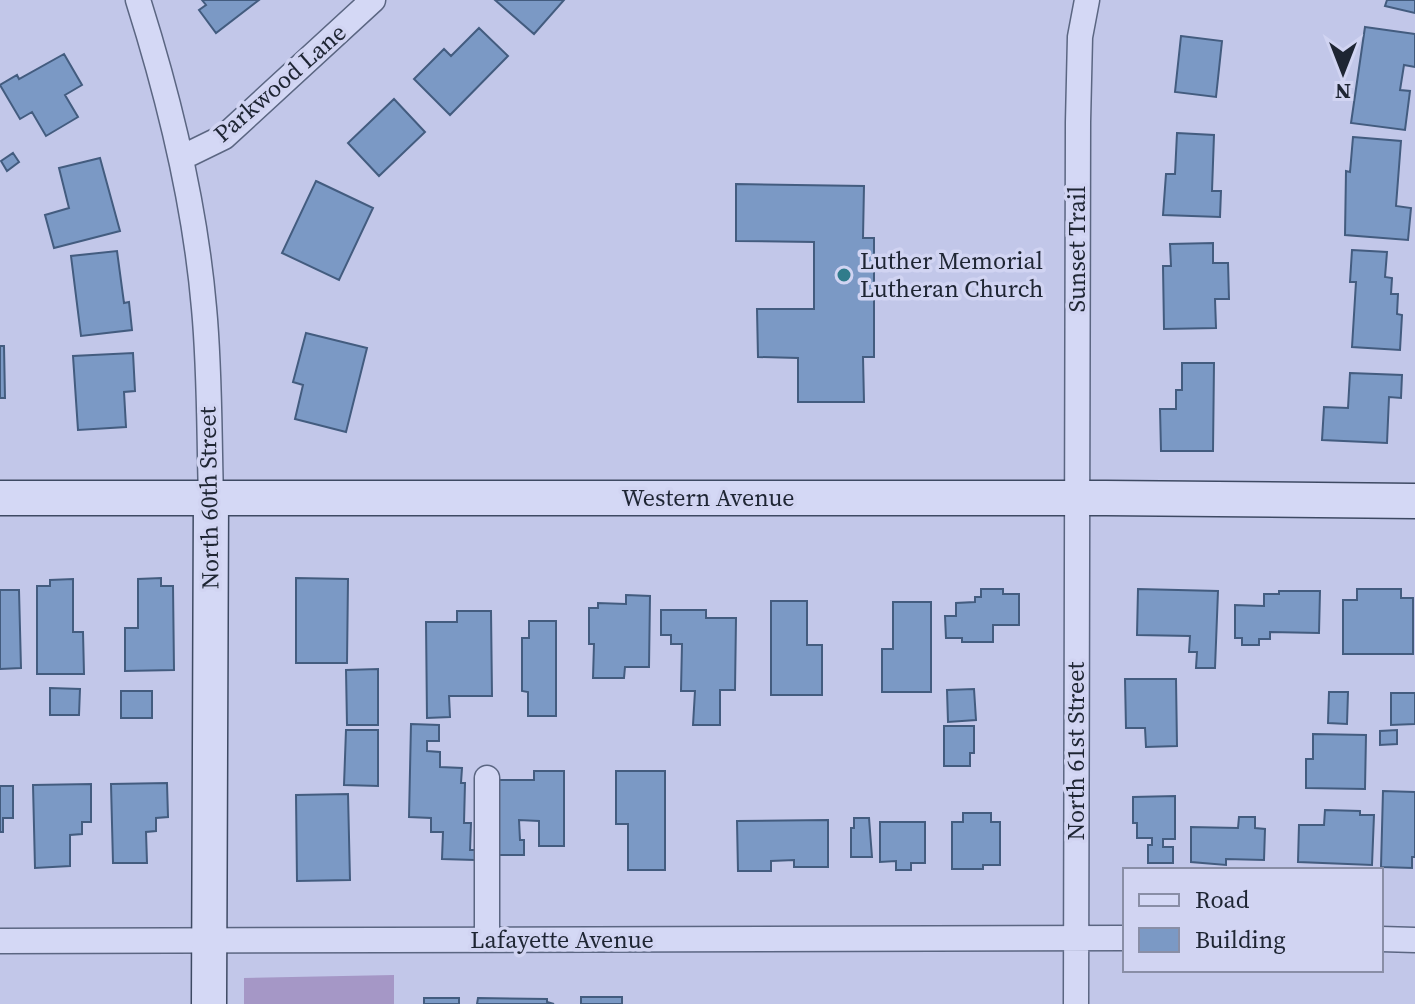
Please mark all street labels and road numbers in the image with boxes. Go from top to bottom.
street label: Parkwood Lane [206,16,353,149]
street label: Sunset Trail [1060,186,1093,312]
street label: North 60th Street [190,406,227,590]
street label: Western Avenue [621,481,795,514]
street label: North 61st Street [1059,661,1092,840]
street label: Lafayette Avenue [470,923,654,956]

